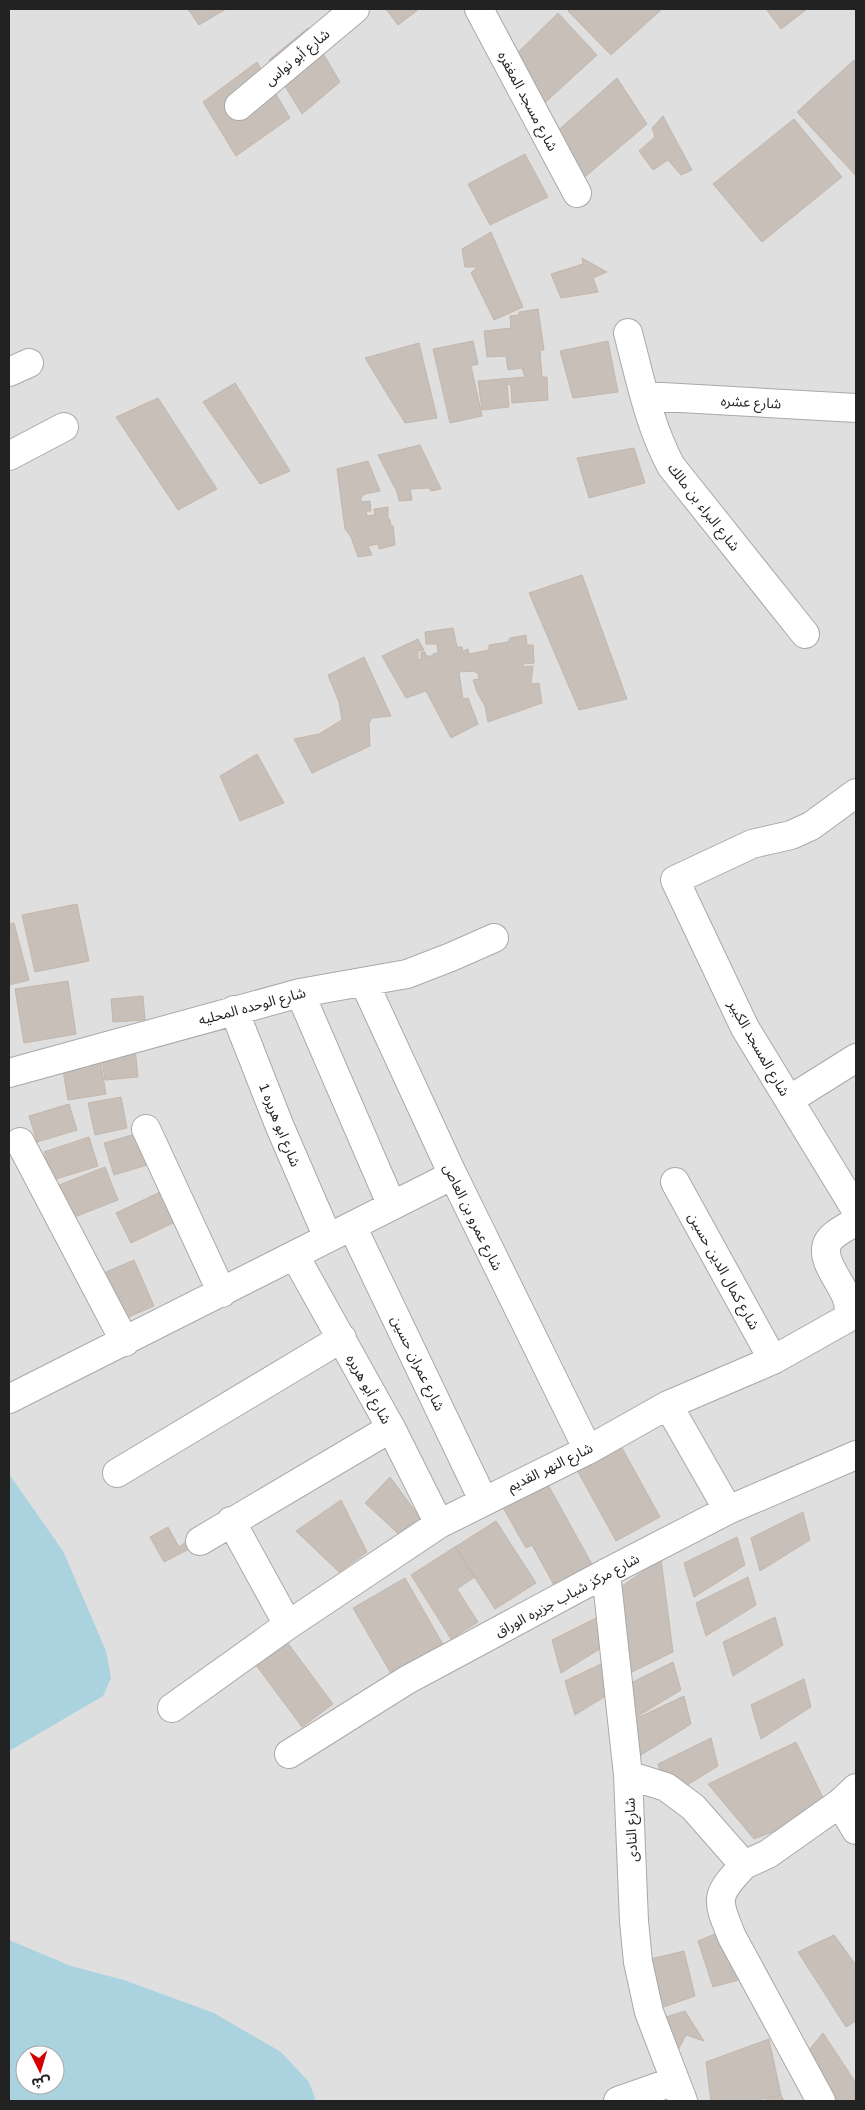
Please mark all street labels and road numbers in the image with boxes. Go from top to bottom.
street label: شارع أبو نواس [261,25,334,91]
street label: شارع مسجد المغفره [492,48,561,155]
street label: شارع عشره [720,392,782,415]
street label: شارع البراء بن مالك [662,460,743,556]
street label: شارع الوحده المحليه [197,984,308,1031]
street label: شارع المسجد الكبير [722,996,793,1100]
street label: شارع ابو هريره 1 [253,1081,304,1170]
street label: شارع عمرو بن العاص [438,1161,506,1274]
street label: شارع كمال الدين حسين [683,1210,763,1334]
street label: شارع عمران حسين [385,1313,448,1415]
street label: شارع أبو هريره [341,1351,395,1428]
street label: شارع النهر القديم [505,1439,597,1497]
street label: شارع مركز شباب جزيره الوراق [492,1550,643,1643]
street label: شارع النادى [621,1797,644,1863]

